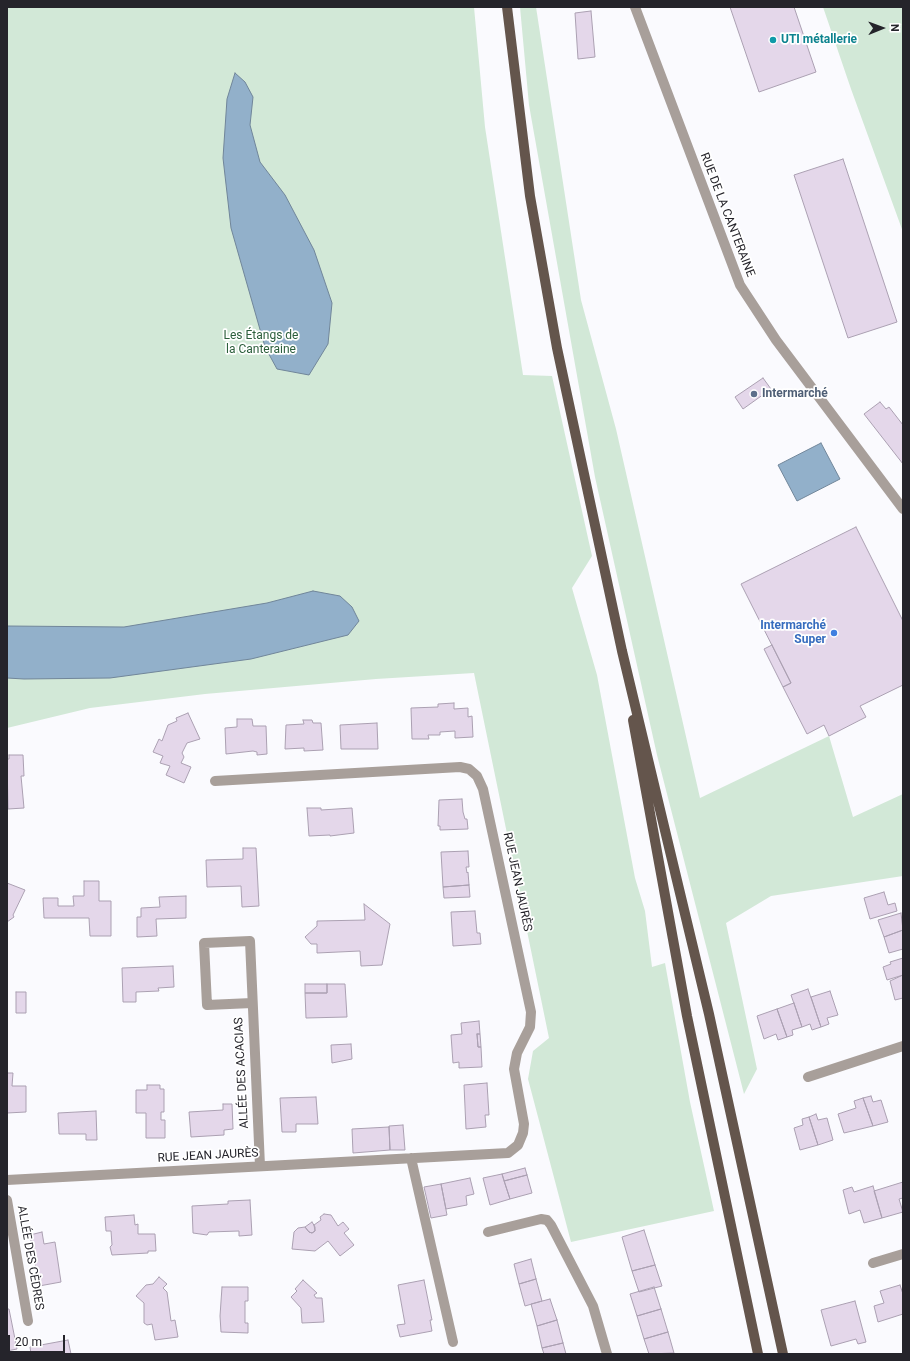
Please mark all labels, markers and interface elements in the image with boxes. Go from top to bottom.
north arrow [862,8,902,48]
text: N [888,24,901,32]
place label: UTI métallerie [781,33,857,47]
marker: UTI métallerie [768,35,778,45]
street label: RUE DE LA CANTERAINE [697,151,757,279]
park label: Les Étangs de la Canteraine [224,329,298,357]
place label: Intermarché [762,387,828,401]
marker: Intermarché [749,389,759,399]
place label: Intermarché Super [760,619,826,647]
marker: Intermarché Super [829,628,839,638]
street label: RUE JEAN JAURÈS [499,831,535,933]
street label: ALLÉE DES ACACIAS [232,1017,252,1129]
street label: RUE JEAN JAURÈS [157,1146,259,1166]
street label: ALLÉE DES CÈDRES [14,1205,46,1311]
scale bar [10,1327,67,1353]
text: 20 m [15,1335,42,1349]

